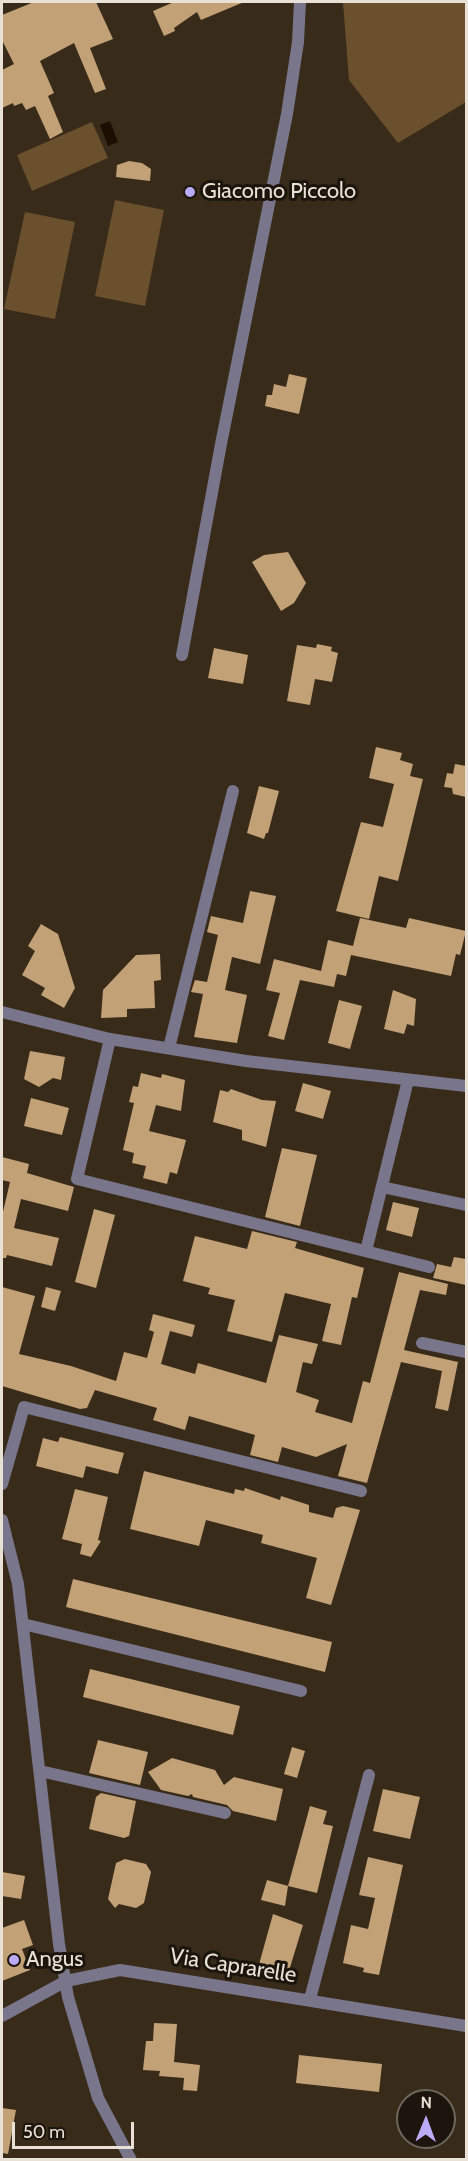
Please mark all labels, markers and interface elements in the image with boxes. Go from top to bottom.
place label: Giacomo Piccolo [202,179,356,205]
marker: Giacomo Piccolo [183,185,197,199]
street label: Via Caprarelle [168,1943,298,1989]
place label: Angus [26,1947,83,1973]
marker: Angus [7,1953,21,1967]
north arrow [396,2089,456,2149]
text: N [420,2093,432,2112]
scale bar [15,2110,136,2148]
text: 50 m [23,2121,65,2143]

